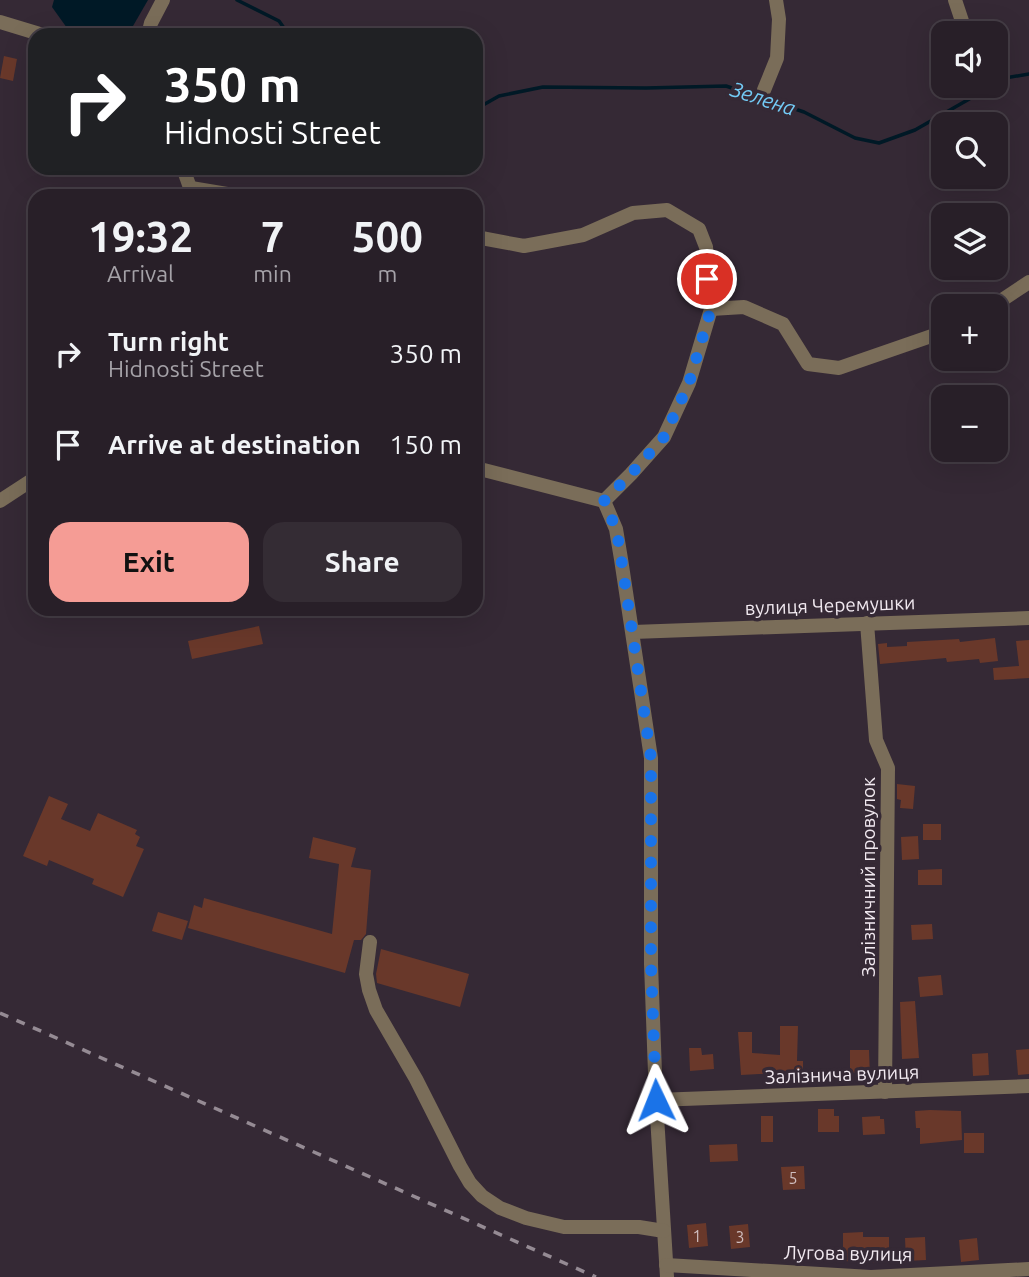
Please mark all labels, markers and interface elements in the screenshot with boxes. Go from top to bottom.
map controls [931,21,1008,462]
button: sound [931,21,1008,98]
icon: right [49,56,140,147]
text: 350 m [164,56,301,111]
water label: Зелена [727,76,799,120]
button: search [931,112,1008,189]
text: Hidnosti Street [164,114,381,150]
button: layers [931,203,1008,280]
text: 19:32 [88,213,193,260]
text: 7 [261,213,284,260]
text: 500 [352,213,423,260]
pin [677,249,737,309]
icon: arrive [688,260,726,298]
text: Arrival [107,261,174,286]
text: min [253,261,292,286]
text: m [377,261,397,286]
button: + [931,294,1008,371]
text: Turn right [108,327,229,356]
icon: right [49,335,87,373]
text: 350 m [390,339,462,368]
text: Hidnosti Street [108,356,264,381]
button: − [931,385,1008,462]
icon: arrive [49,426,87,464]
text: Arrive at destination [108,430,361,459]
text: 150 m [390,430,462,459]
button: Exit [49,522,249,602]
button: Share [263,522,462,602]
street label: вулиця Черемушки [744,591,916,619]
street label: Залізничний провулок [857,777,879,977]
street label: Залізнича вулиця [764,1060,920,1088]
position arrow [619,1063,693,1137]
house number: 5 [788,1169,798,1187]
house number: 1 [692,1227,702,1245]
house number: 3 [735,1228,745,1246]
street label: Лугова вулиця [783,1241,913,1265]

